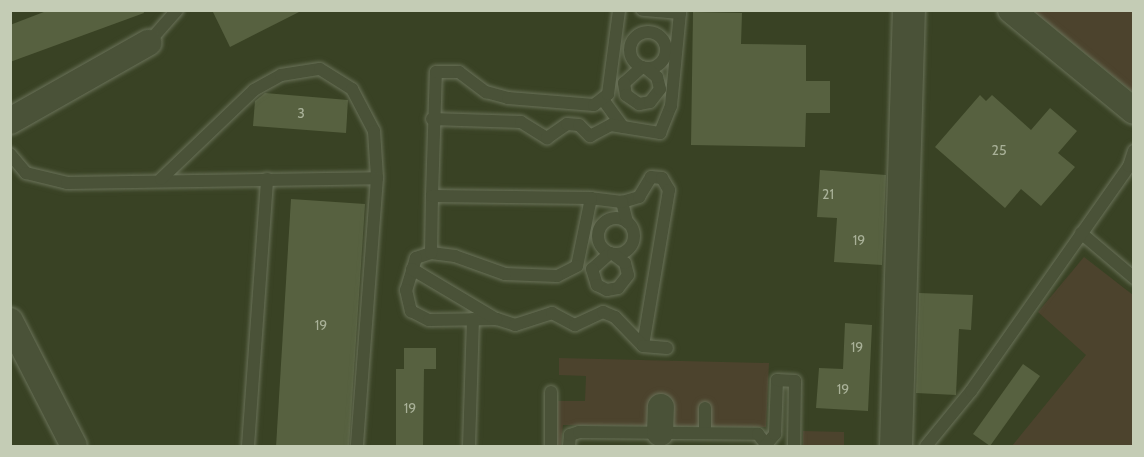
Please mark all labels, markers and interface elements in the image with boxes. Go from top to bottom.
house number: 3 [297,105,305,121]
house number: 25 [992,142,1006,158]
house number: 21 [822,186,834,202]
house number: 19 [853,232,865,248]
house number: 19 [315,317,327,333]
house number: 19 [851,339,863,355]
house number: 19 [837,381,849,397]
house number: 19 [404,400,416,416]

